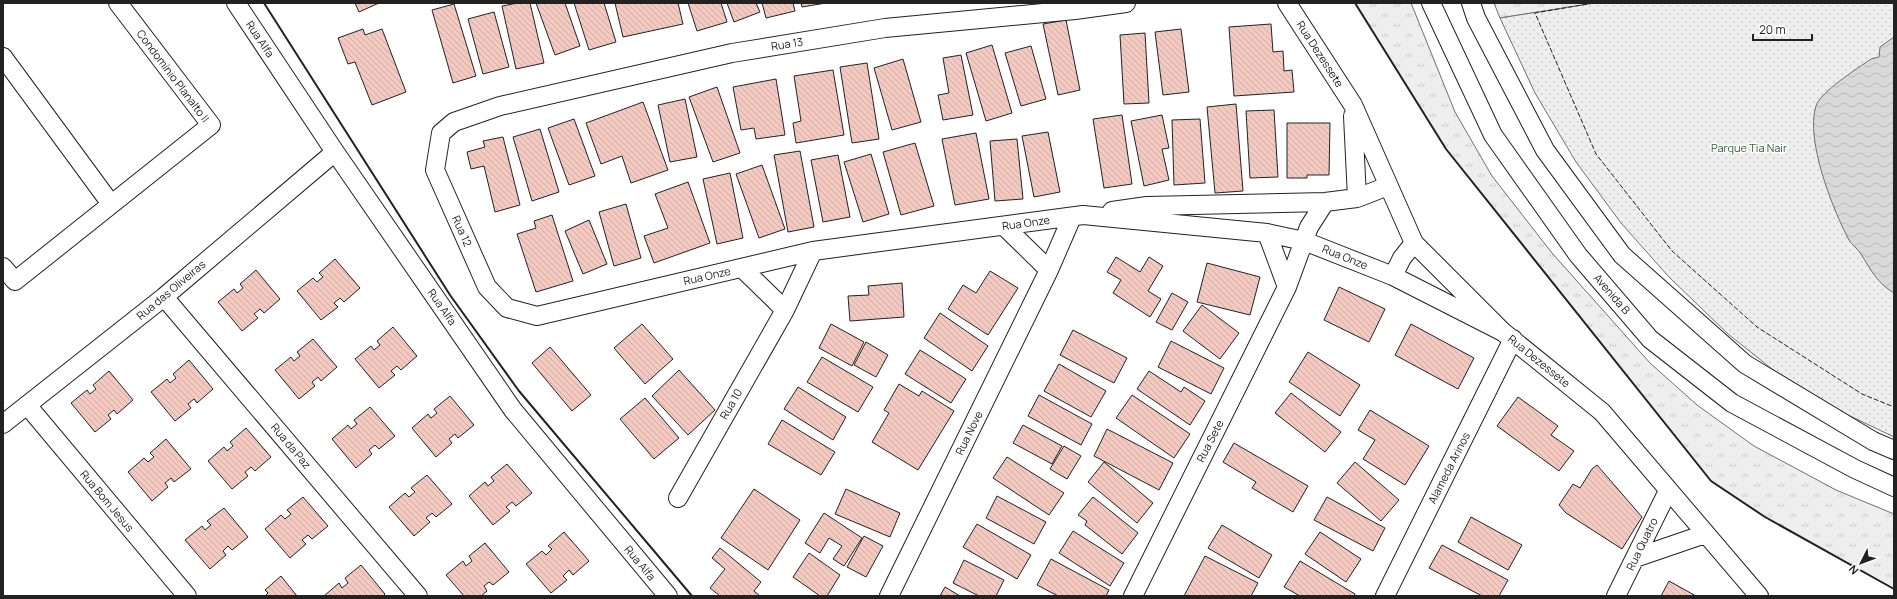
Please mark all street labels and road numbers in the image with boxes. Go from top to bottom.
street label: Rua Alfa [243,17,278,60]
street label: Rua Dezessete [1293,18,1348,90]
street label: Condomínio Planalto II [134,26,213,125]
street label: Rua 13 [770,34,804,53]
street label: Rua Onze [1001,212,1051,233]
street label: Rua 12 [449,213,476,249]
street label: Rua Onze [1320,241,1371,273]
street label: Rua das Oliveiras [133,256,208,323]
street label: Rua Onze [682,263,733,288]
street label: Avenida B [1591,270,1634,317]
street label: Rua Alfa [424,286,460,328]
street label: Rua Dezessete [1505,331,1574,391]
street label: Rua 10 [716,386,745,422]
street label: Rua Nove [951,408,986,457]
street label: Rua Sete [1193,417,1227,464]
street label: Rua da Paz [268,420,315,472]
street label: Alameda Arinos [1424,429,1473,506]
street label: Rua Bom Jesus [77,467,138,535]
street label: Rua Quatro [1622,514,1661,573]
street label: Rua Alfa [621,542,659,583]

